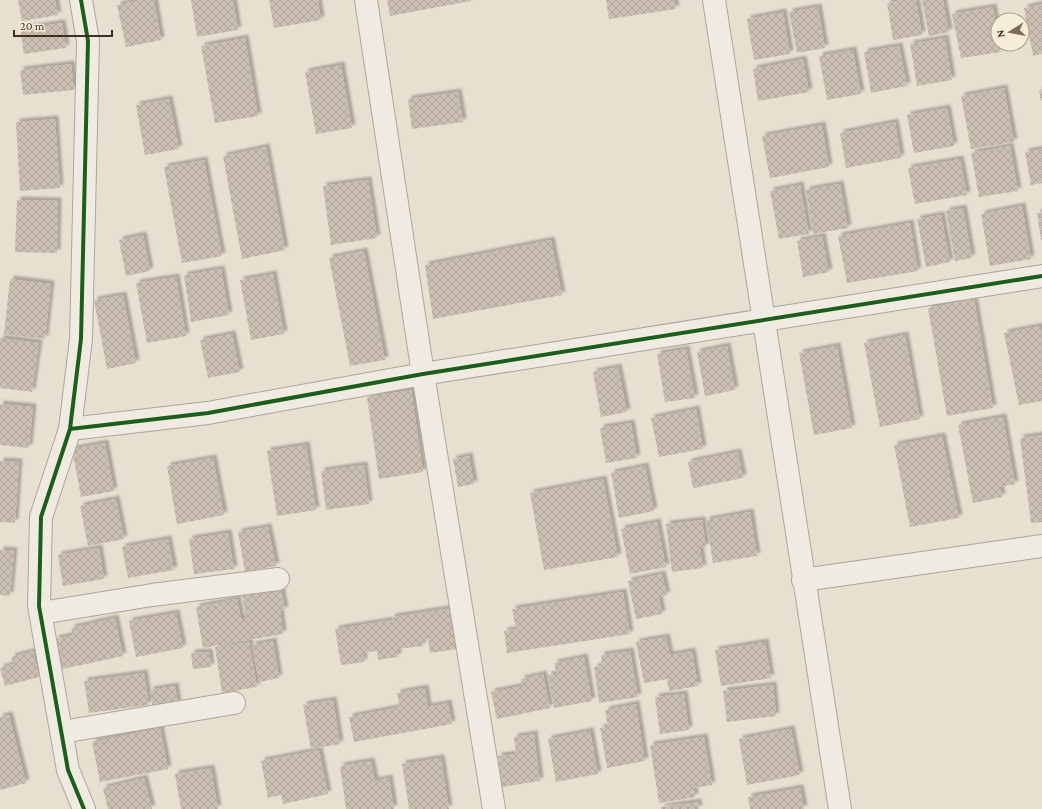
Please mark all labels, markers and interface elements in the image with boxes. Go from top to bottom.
scale bar [14,12,112,38]
north arrow [990,12,1030,52]
text: 20 m [20,19,45,33]
text: N [993,29,1007,39]

